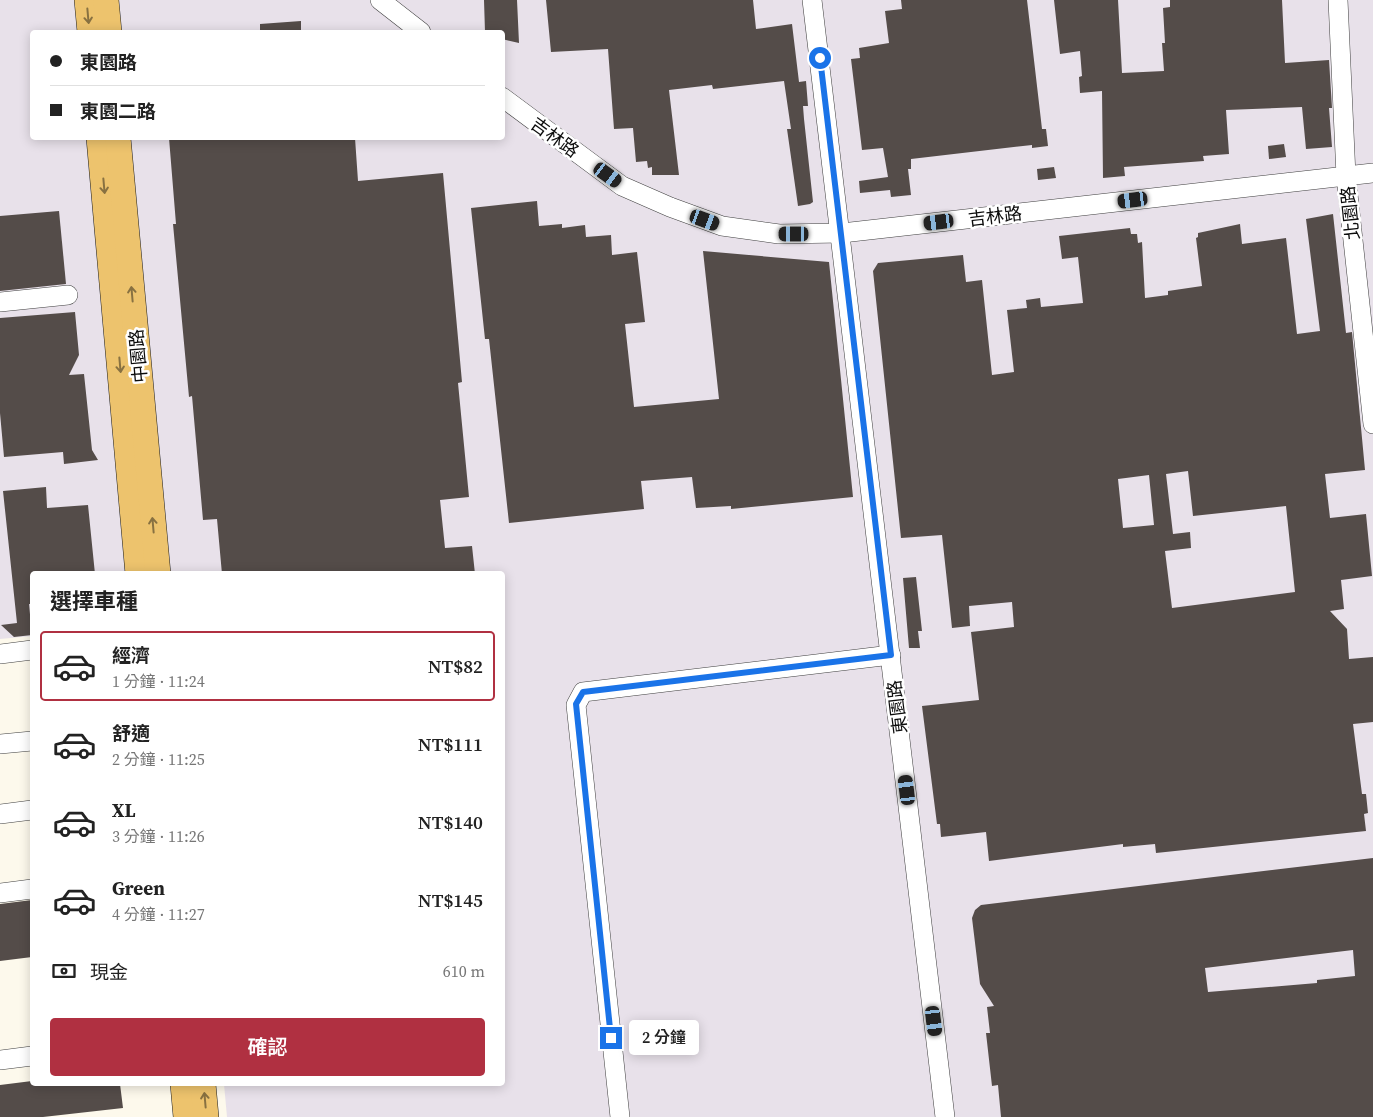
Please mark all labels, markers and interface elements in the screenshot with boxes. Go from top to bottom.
one-way arrow [84,8,93,24]
route start [809,47,831,69]
text: 東園路 [80,49,137,75]
text: 東園二路 [80,98,156,124]
street label: 吉林路 [526,111,584,163]
car [591,160,624,190]
one-way arrow [99,178,108,194]
street label: 北園路 [1335,185,1365,241]
car [1117,191,1148,209]
street label: 吉林路 [967,200,1023,232]
car [688,208,721,232]
car [923,213,954,231]
car [779,227,809,242]
one-way arrow [128,286,137,302]
street label: 中園路 [123,328,153,384]
one-way arrow [115,357,124,373]
one-way arrow [148,517,158,533]
text: 選擇車種 [50,586,138,616]
text: 經濟 [112,642,150,668]
icon: car [52,644,97,689]
text: NT$82 [428,653,483,679]
text: 1 分鐘 · 11:24 [112,670,205,692]
street label: 東園路 [881,679,913,735]
text: 舒適 [112,720,150,746]
icon: car [52,722,97,767]
text: NT$111 [418,731,483,757]
text: 2 分鐘 · 11:25 [112,748,205,770]
car [897,774,916,806]
text: XL [112,797,135,823]
icon: car [52,800,97,845]
text: NT$140 [418,809,483,835]
text: 3 分鐘 · 11:26 [112,825,205,847]
text: Green [112,875,165,901]
icon: car [52,878,97,923]
text: NT$145 [418,887,483,913]
text: 4 分鐘 · 11:27 [112,903,205,925]
icon: cash [50,957,78,985]
text: 現金 [90,959,128,985]
text: 610 m [443,960,485,982]
car [924,1005,943,1037]
button: 確認 [50,1018,485,1076]
callout: 2 分鐘 [628,1020,698,1056]
text: 2 分鐘 [642,1026,686,1048]
route end [600,1027,622,1049]
one-way arrow [200,1093,210,1109]

